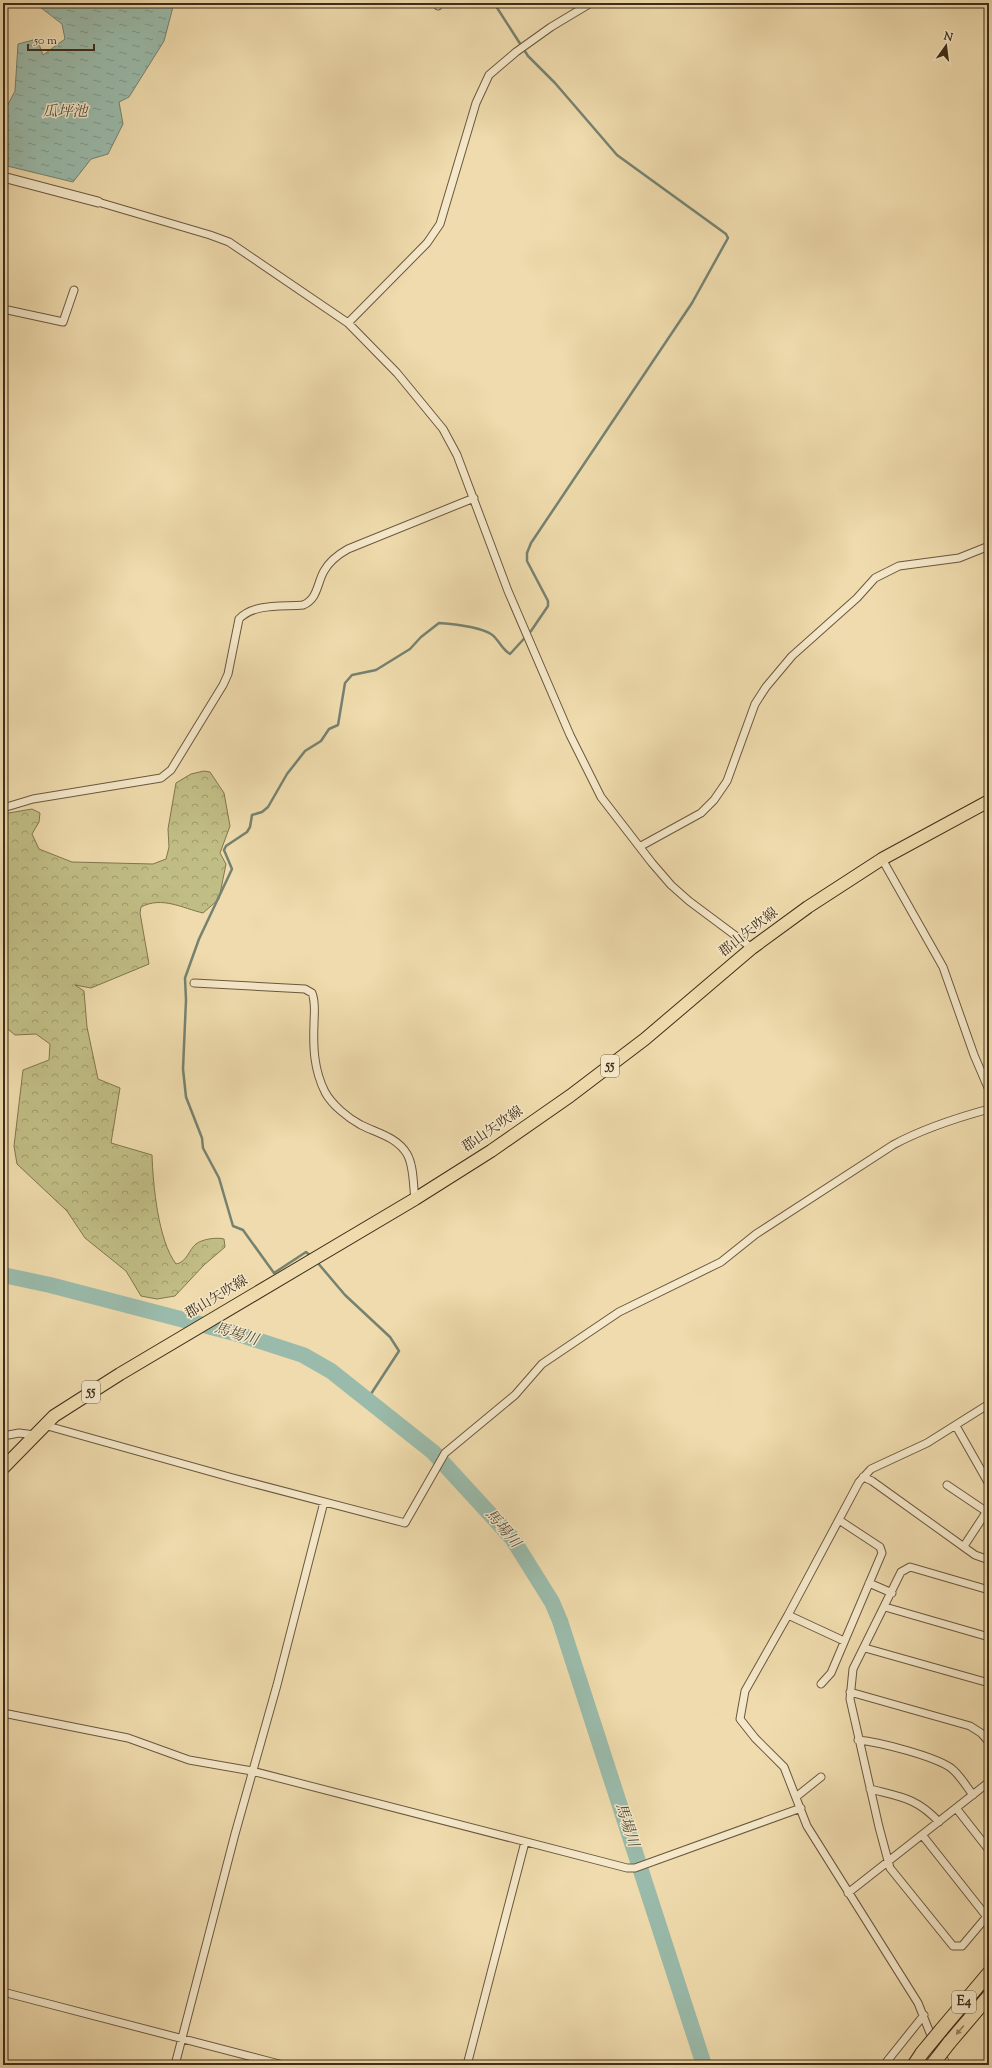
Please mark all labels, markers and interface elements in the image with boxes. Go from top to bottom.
scale bar [28,26,94,52]
north arrow [926,26,966,66]
text: N [941,28,955,46]
text: 50 m [33,32,57,50]
water label: 瓜坪池 [42,102,89,123]
street label: 郡山矢吹線 [715,904,783,962]
road number: 55 [601,1055,619,1077]
street label: 郡山矢吹線 [458,1102,528,1158]
street label: 郡山矢吹線 [182,1271,252,1325]
water label: 馬場川 [211,1318,262,1352]
road number: 55 [82,1381,100,1403]
water label: 馬場川 [479,1505,526,1555]
water label: 馬場川 [609,1800,644,1852]
road number: E4 [952,1991,976,2013]
one-way arrow [956,2025,965,2035]

